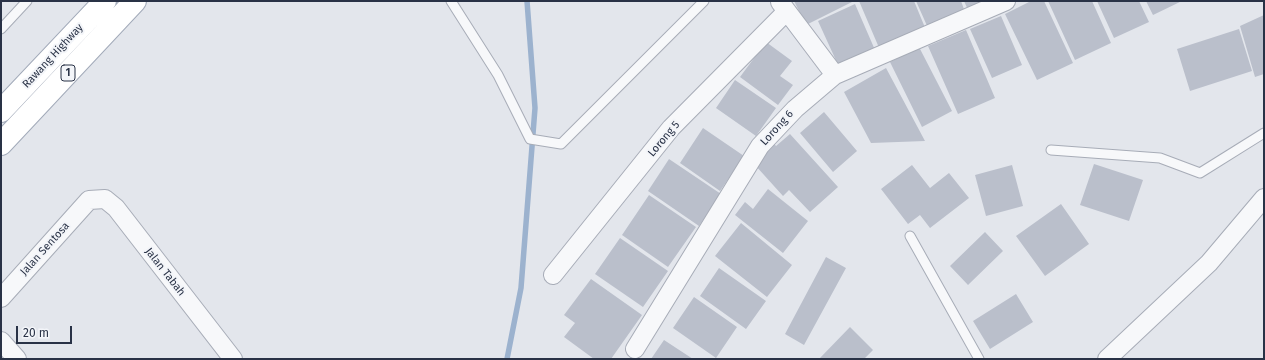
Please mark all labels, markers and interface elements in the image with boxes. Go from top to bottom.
street label: Rawang Highway [20,21,86,91]
road number: 1 [61,65,75,81]
street label: Lorong 6 [758,108,796,148]
street label: Lorong 5 [645,118,683,160]
street label: Jalan Sentosa [18,220,72,278]
street label: Jalan Tabah [142,245,188,299]
scale bar [18,318,74,344]
text: 20 m [23,326,49,340]

